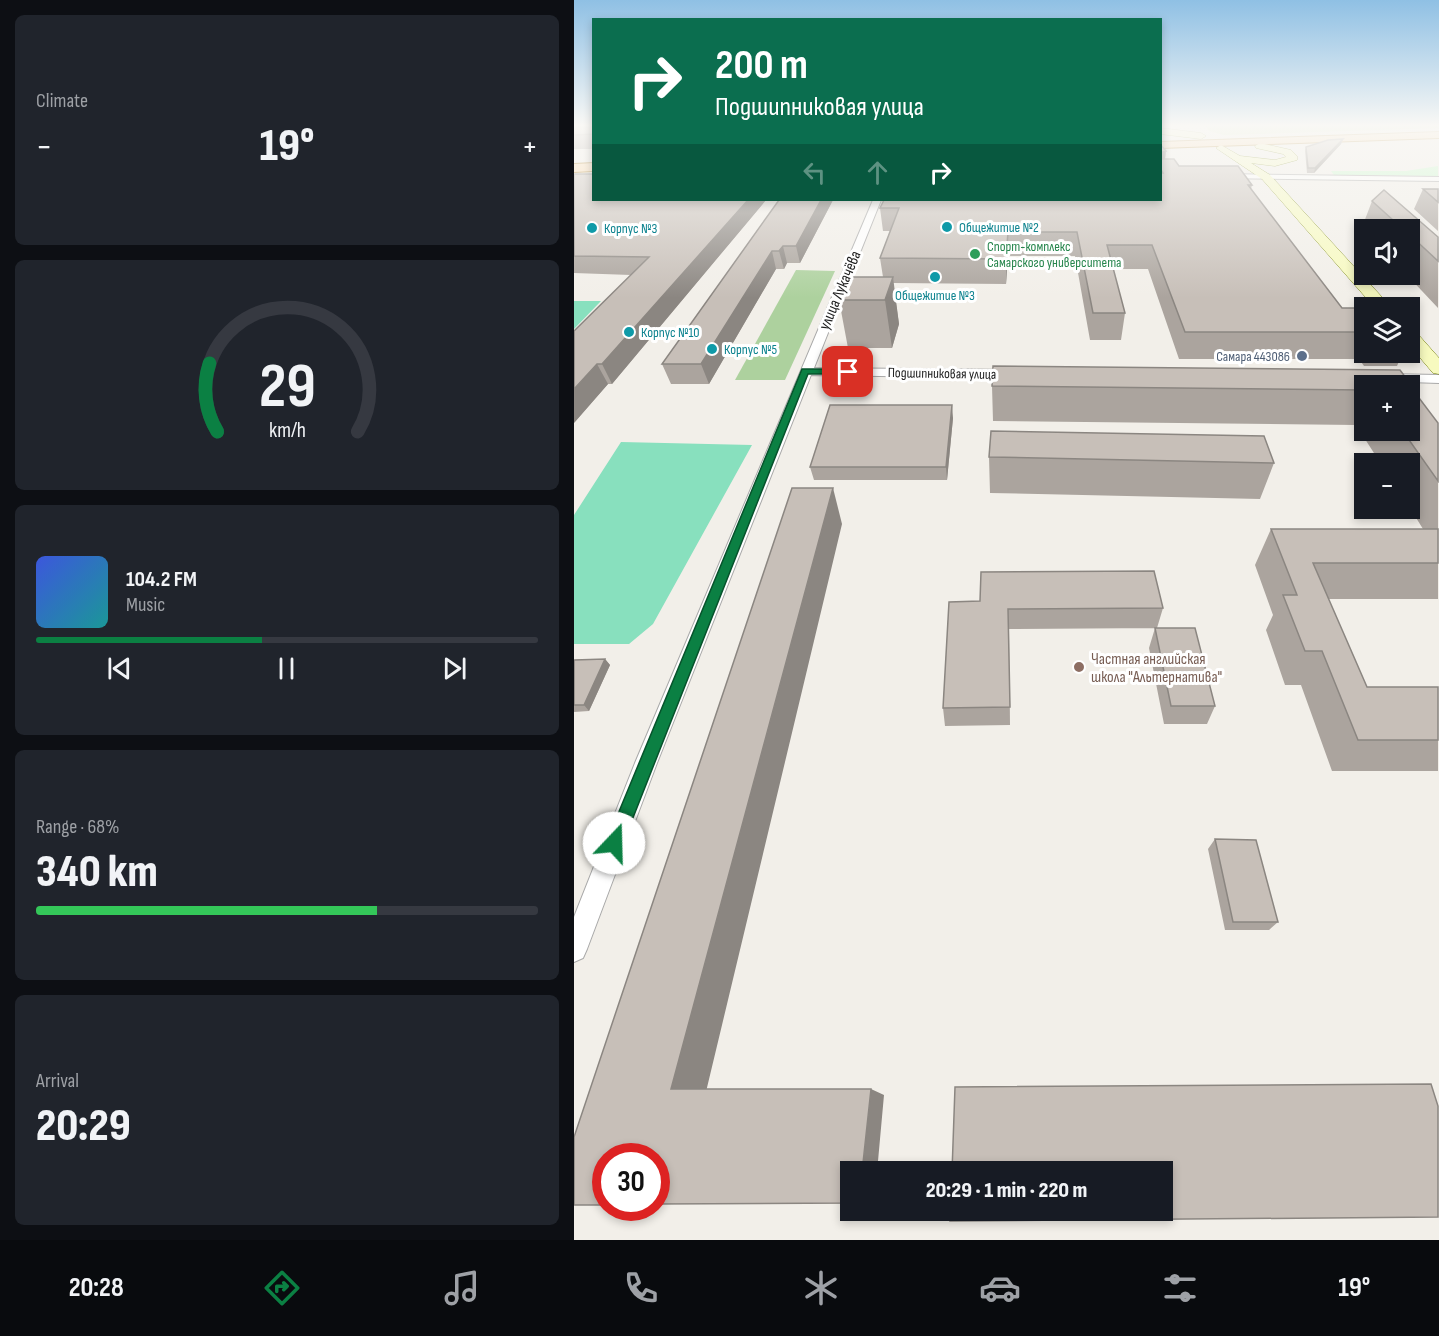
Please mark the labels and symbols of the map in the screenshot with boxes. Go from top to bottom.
place label: Общежитие №2 [959,219,1039,236]
place label: Корпус №3 [604,220,657,237]
marker: Общежитие №2 [940,220,954,234]
marker: Корпус №3 [585,221,599,235]
place label: Спорт-комплекс Самарского университета [987,238,1122,271]
marker: Спорт-комплекс Самарского университета [968,247,982,261]
street label: улица Лукачёва [815,248,866,333]
marker: Общежитие №3 [928,270,942,284]
place label: Общежитие №3 [895,287,975,304]
place label: Корпус №10 [641,324,700,341]
marker: Корпус №10 [622,325,636,339]
place label: Корпус №5 [724,341,777,358]
marker: Корпус №5 [705,342,719,356]
pin [822,346,873,397]
place label: Самара 443086 [1216,348,1290,365]
marker: Самара 443086 [1295,349,1309,363]
street label: Подшипниковая улица [888,364,996,383]
place label: Частная английская школа "Альтернатива" [1091,650,1222,687]
marker: Частная английская школа "Альтернатива" [1072,660,1086,674]
position arrow [582,811,646,875]
speed limit sign: 30 [592,1143,670,1221]

